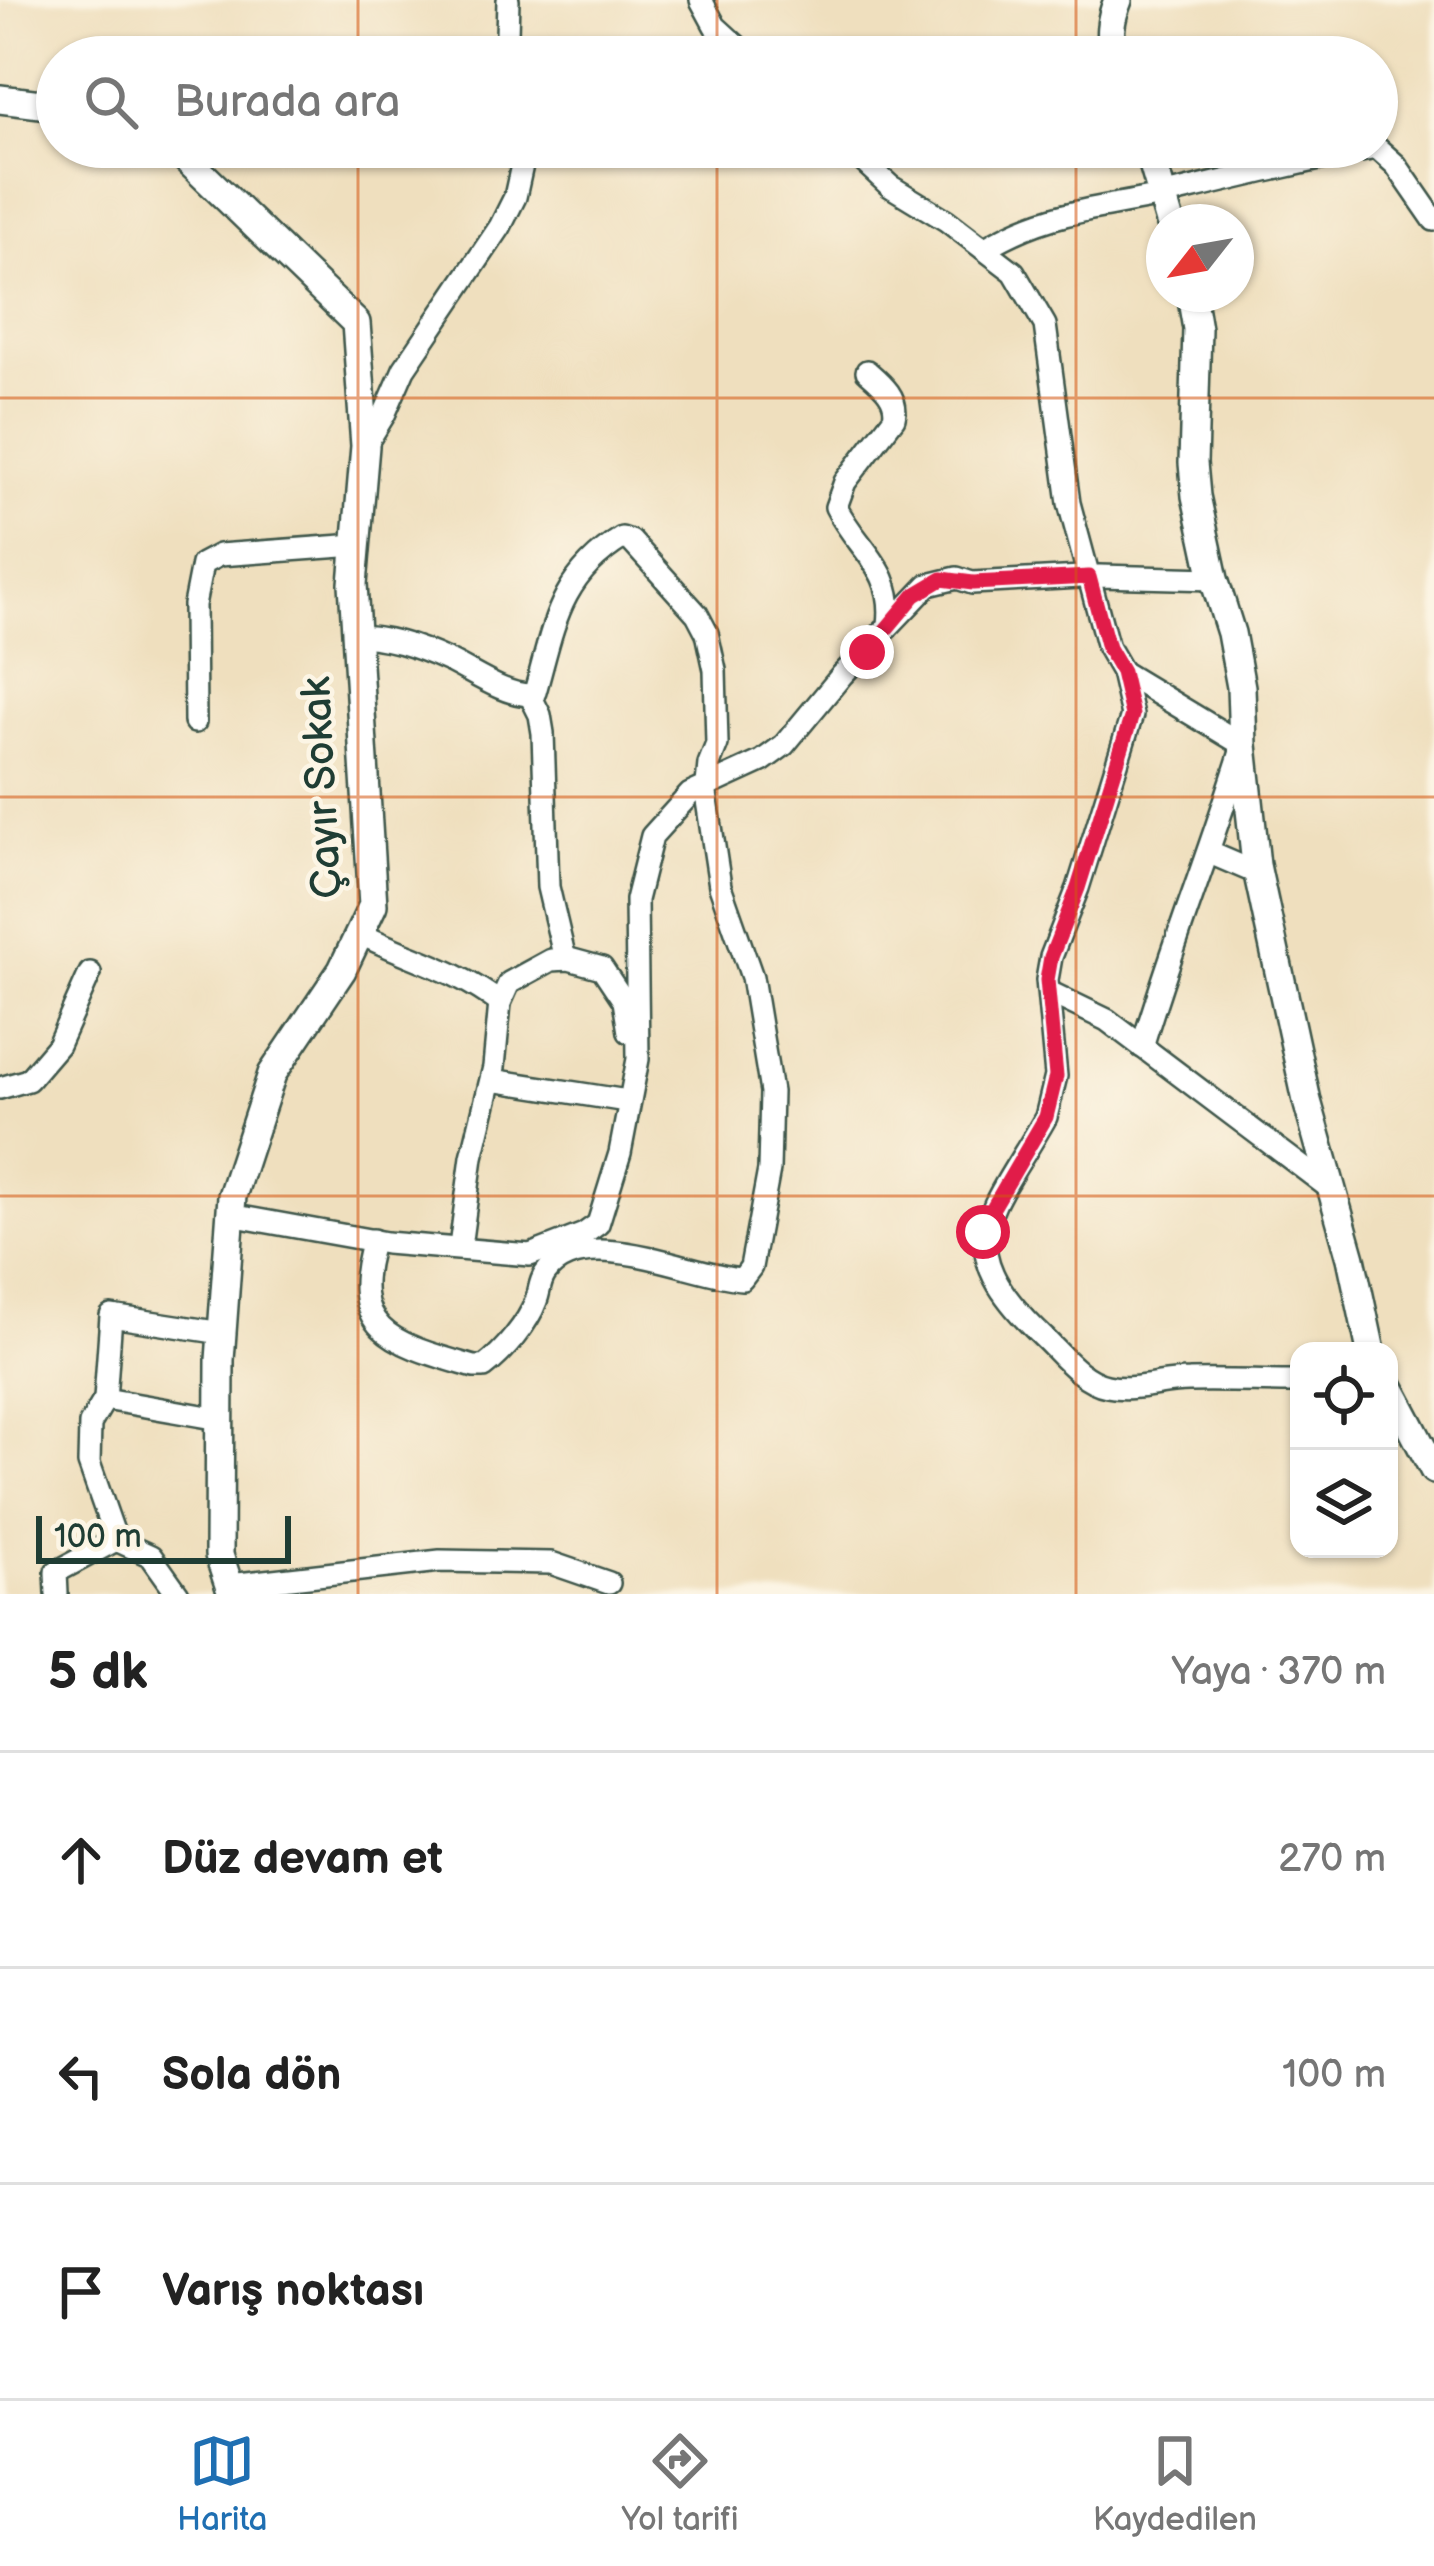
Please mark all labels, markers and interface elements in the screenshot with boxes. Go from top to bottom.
search box [36,36,1398,168]
icon: search [78,69,144,135]
text: Burada ara [174,75,400,130]
north arrow [1146,204,1254,312]
route end [840,625,894,679]
street label: Çayır Sokak [291,675,354,900]
route start [956,1205,1010,1259]
map controls [1290,1342,1398,1558]
button: locate [1290,1342,1398,1450]
button: layers [1290,1450,1398,1558]
scale bar [36,1510,291,1563]
text: 100 m [54,1517,142,1557]
text: 5 dk [48,1642,148,1703]
text: Yaya · 370 m [1172,1649,1386,1696]
icon: ahead [48,1827,114,1893]
text: Düz devam et [162,1832,443,1887]
text: 270 m [1278,1836,1386,1883]
icon: left [48,2043,114,2109]
text: Sola dön [162,2048,341,2103]
text: 100 m [1282,2052,1386,2099]
icon: arrive [48,2259,114,2325]
text: Varış noktası [162,2264,424,2319]
tab: Harita [177,2428,267,2540]
tab: Yol tarifi [622,2428,739,2540]
tab: Kaydedilen [1093,2428,1257,2540]

